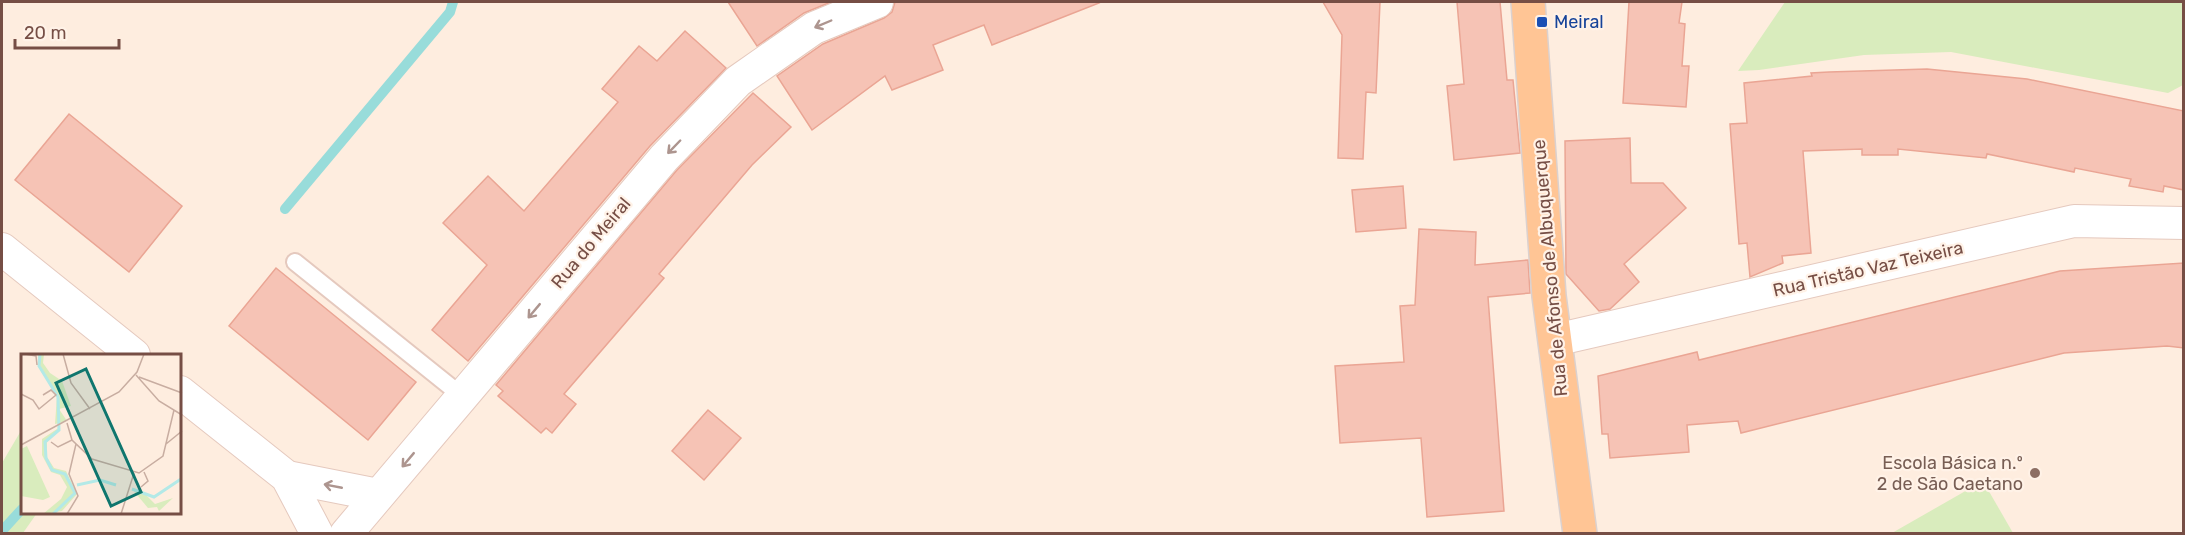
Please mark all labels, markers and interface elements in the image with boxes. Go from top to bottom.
place label: Meiral [1554,11,1604,33]
scale bar [15,12,118,50]
marker: Meiral [1535,15,1549,29]
one-way arrow [815,19,833,30]
text: 20 m [24,22,66,44]
street label: Rua de Afonso de Albuquerque [1528,139,1572,397]
one-way arrow [667,140,681,155]
street label: Rua do Meiral [547,193,635,293]
street label: Rua Tristão Vaz Teixeira [1771,236,1965,302]
one-way arrow [527,303,541,318]
inset map [21,354,182,514]
one-way arrow [401,452,414,468]
place label: Escola Básica n.º 2 de São Caetano [1877,452,2023,495]
marker: Escola Básica n.º 2 de São Caetano [2028,466,2042,480]
one-way arrow [323,480,343,491]

